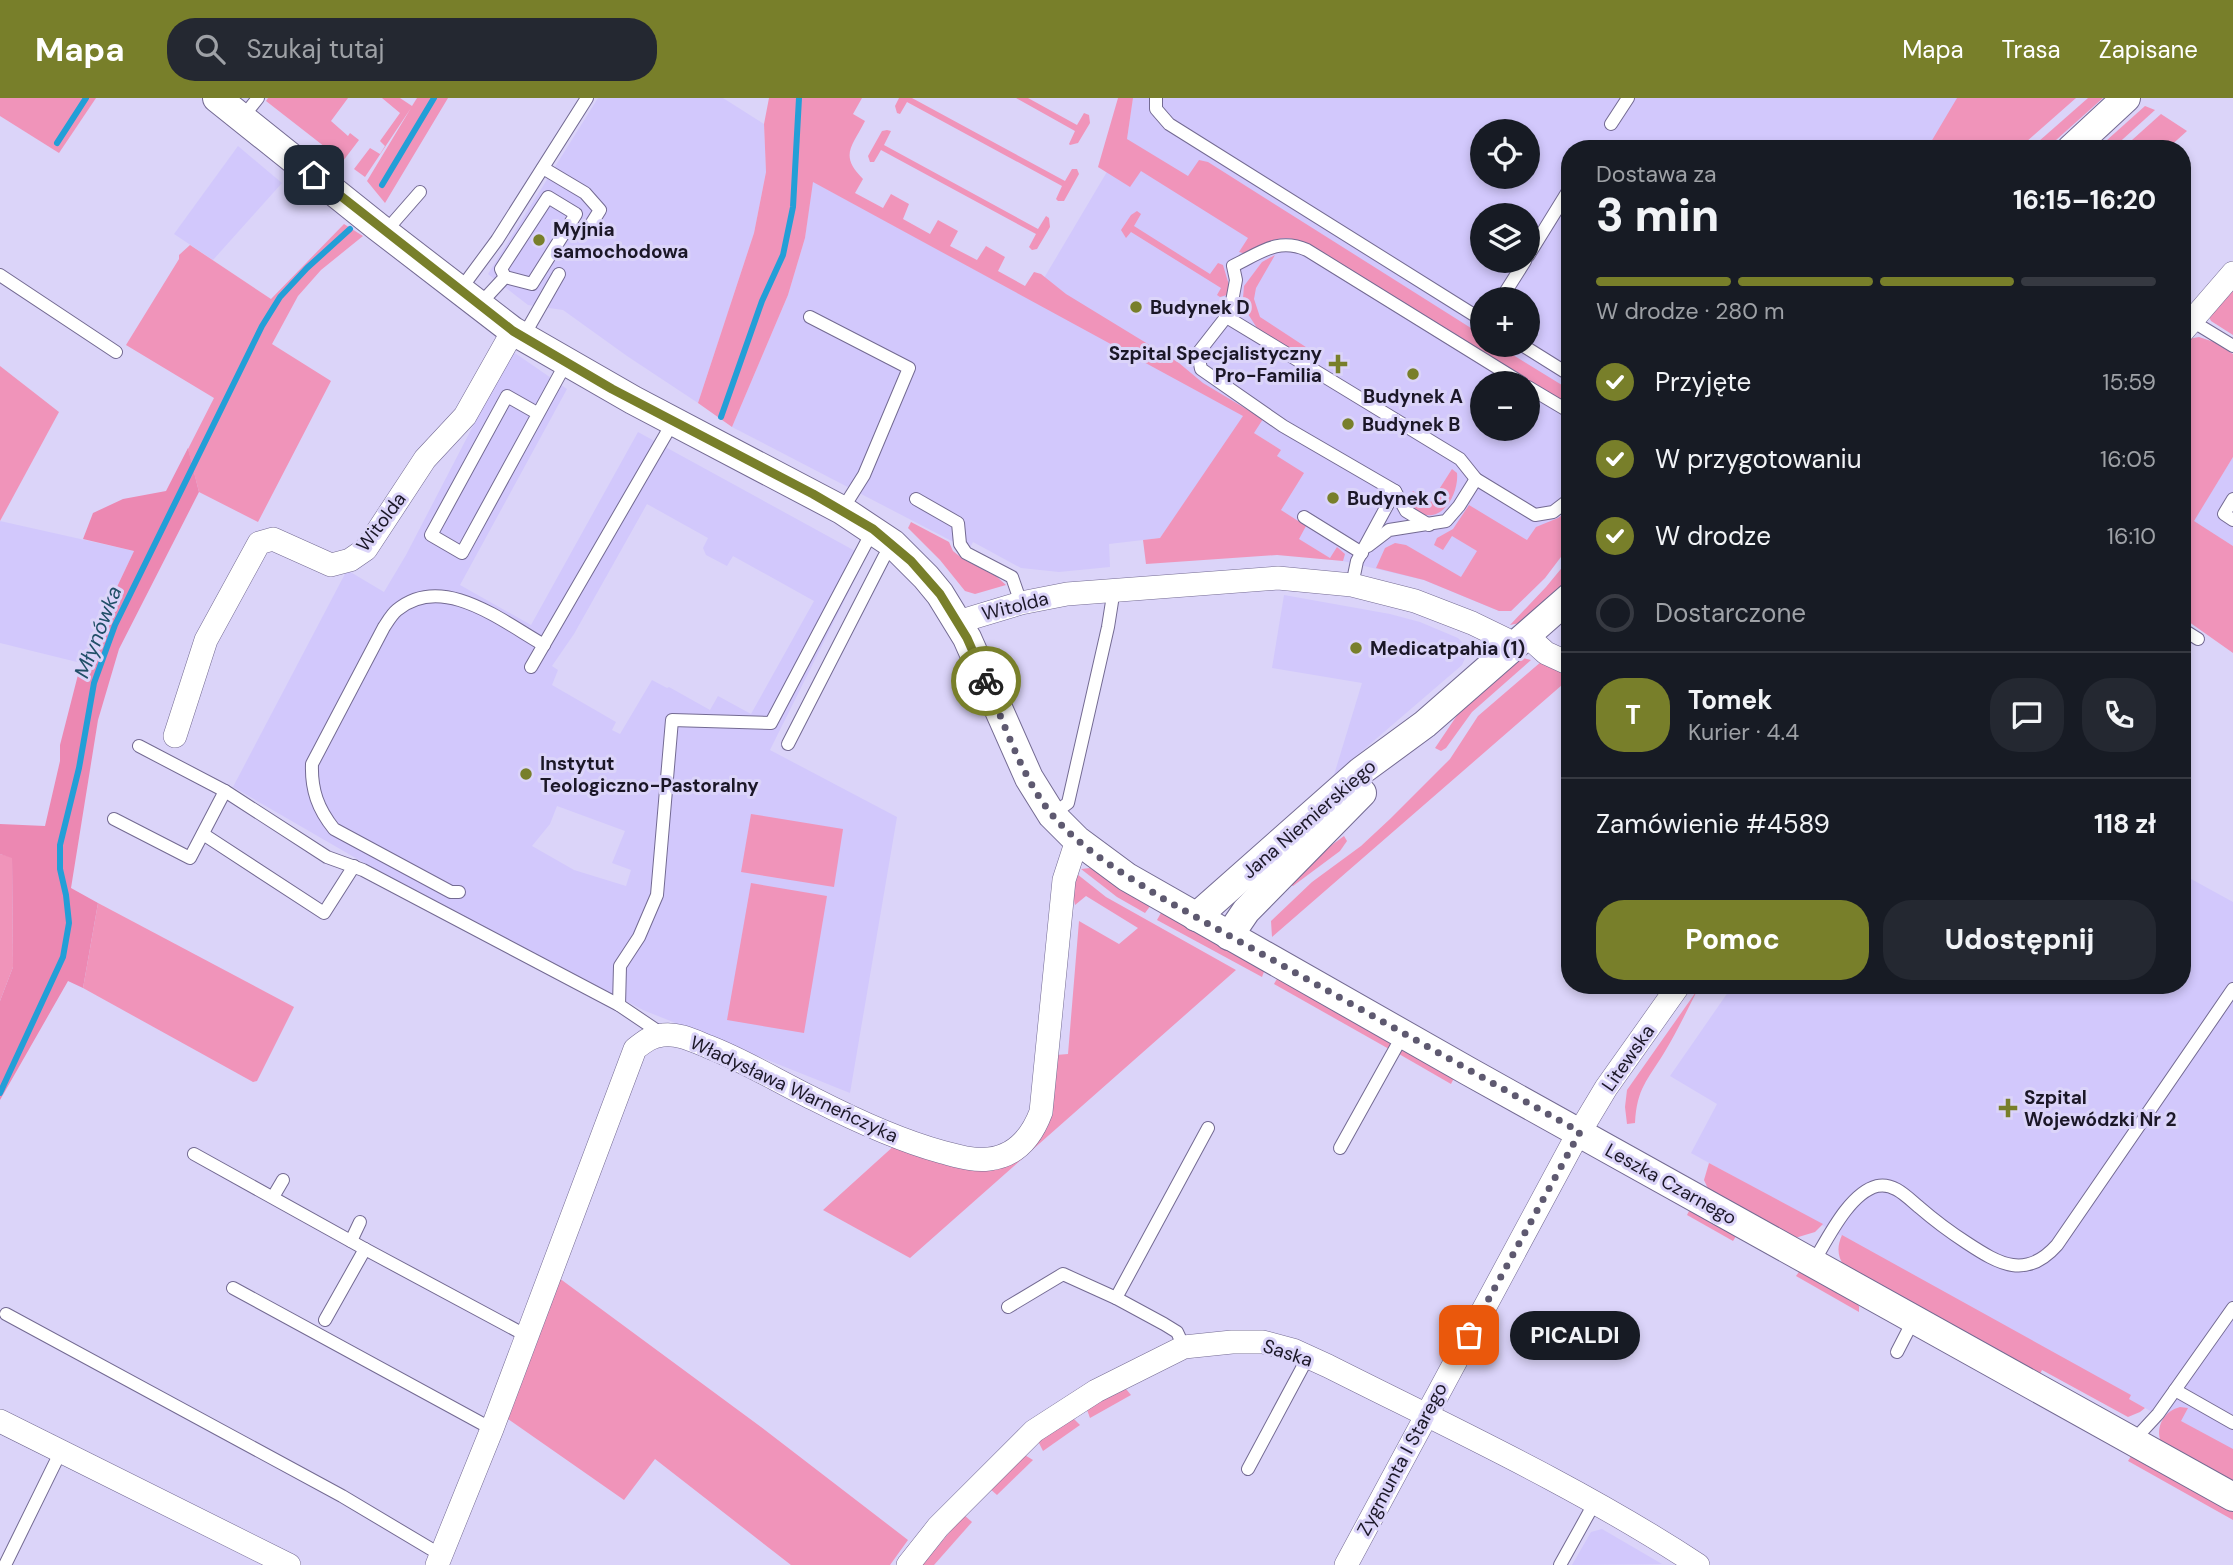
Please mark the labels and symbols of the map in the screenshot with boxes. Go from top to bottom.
pin [284,145,344,205]
place label: Myjnia samochodowa [553,217,689,264]
marker: Myjnia samochodowa [531,232,547,248]
place label: Budynek D [1150,295,1250,320]
marker: Budynek D [1128,299,1144,315]
place label: Szpital Specjalistyczny Pro-Familia [1109,341,1323,388]
marker: Szpital Specjalistyczny Pro-Familia [1328,354,1348,374]
marker: Budynek A [1405,366,1421,382]
place label: Budynek A [1363,384,1463,409]
place label: Budynek B [1362,412,1460,437]
marker: Budynek B [1340,416,1356,432]
place label: Budynek C [1347,486,1447,511]
street label: Witolda [351,487,411,557]
marker: Budynek C [1325,490,1341,506]
water label: Młynówka [68,582,128,682]
street label: Witolda [979,586,1051,626]
place label: Medicatpahia (1) [1370,636,1525,661]
marker: Medicatpahia (1) [1348,640,1364,656]
courier [951,646,1021,716]
place label: Instytut Teologiczno-Pastoralny [540,751,759,798]
street label: Jana Niemierskiego [1237,754,1381,884]
marker: Instytut Teologiczno-Pastoralny [518,766,534,782]
street label: Litewska [1596,1020,1660,1096]
street label: Władysława Warneńczyka [686,1030,902,1148]
place label: Szpital Wojewódzki Nr 2 [2024,1085,2177,1132]
marker: Szpital Wojewódzki Nr 2 [1998,1098,2018,1118]
street label: Leszka Czarnego [1601,1138,1741,1230]
pin [1439,1305,1499,1365]
callout: PICALDI [1511,1310,1640,1360]
street label: Saska [1260,1333,1316,1373]
street label: Zygmunta I Starego [1351,1378,1453,1540]

